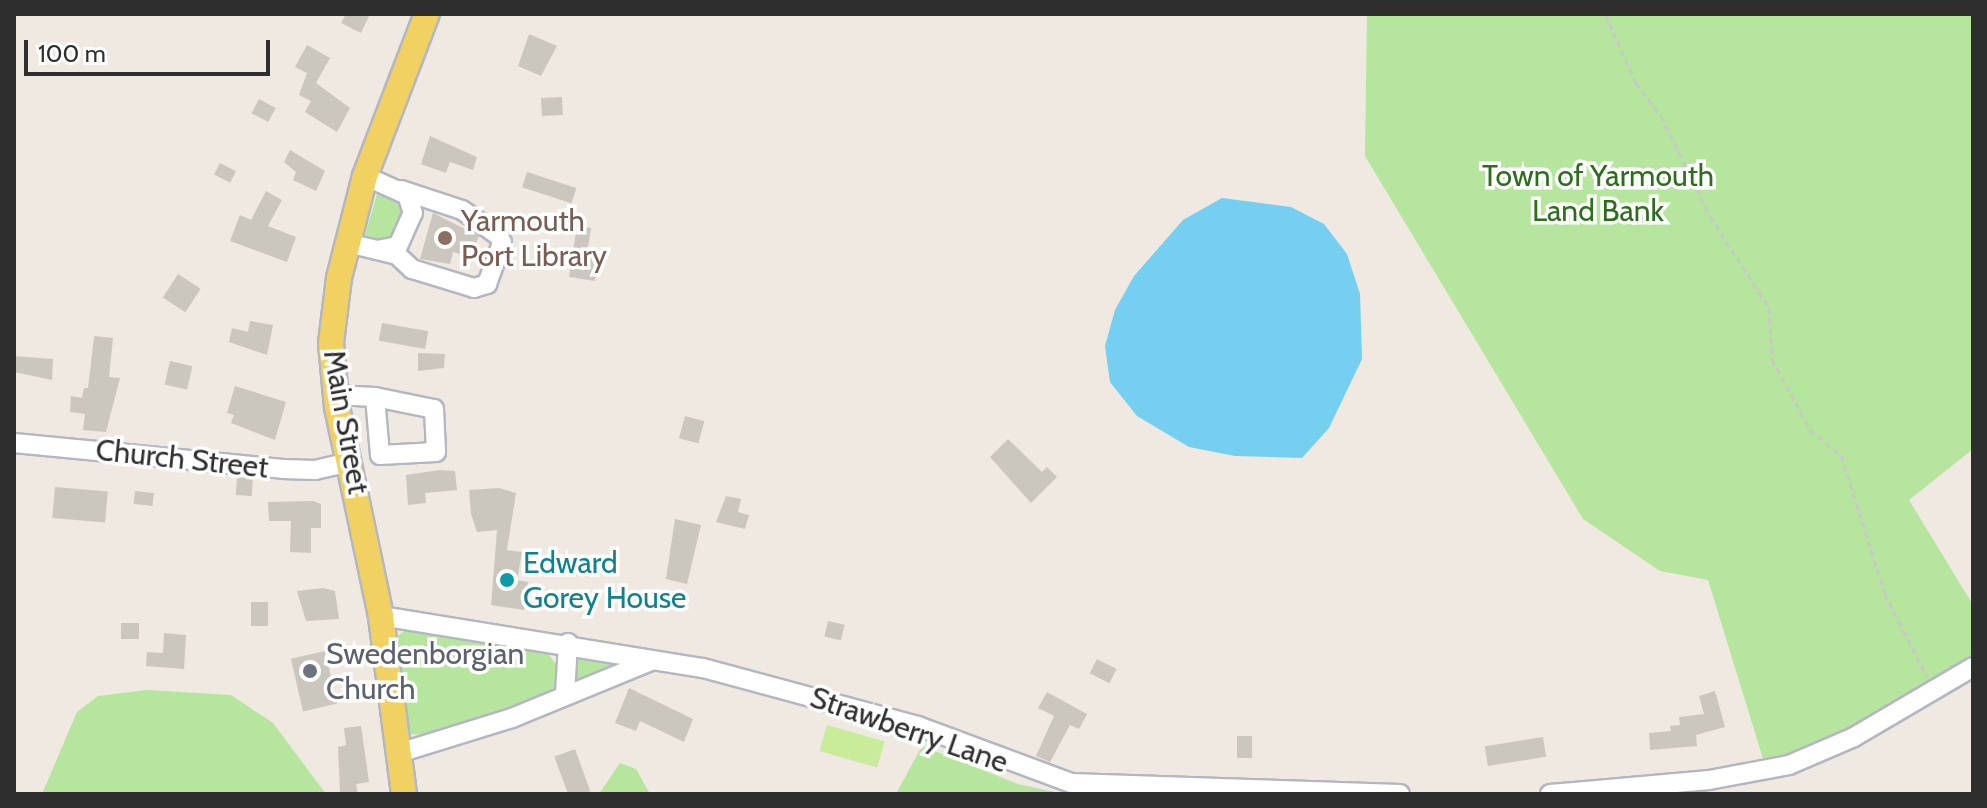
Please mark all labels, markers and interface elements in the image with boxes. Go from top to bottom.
scale bar [28,24,274,74]
text: 100 m [38,39,106,68]
park label: Town of Yarmouth Land Bank [1482,158,1714,228]
place label: Yarmouth Port Library [461,203,607,274]
marker: Yarmouth Port Library [436,229,454,247]
street label: Main Street [316,347,376,497]
street label: Church Street [94,432,270,486]
place label: Edward Gorey House [523,545,686,616]
marker: Edward Gorey House [498,571,516,589]
place label: Swedenborgian Church [326,636,524,706]
marker: Swedenborgian Church [301,662,319,680]
street label: Strawberry Lane [805,679,1013,781]

